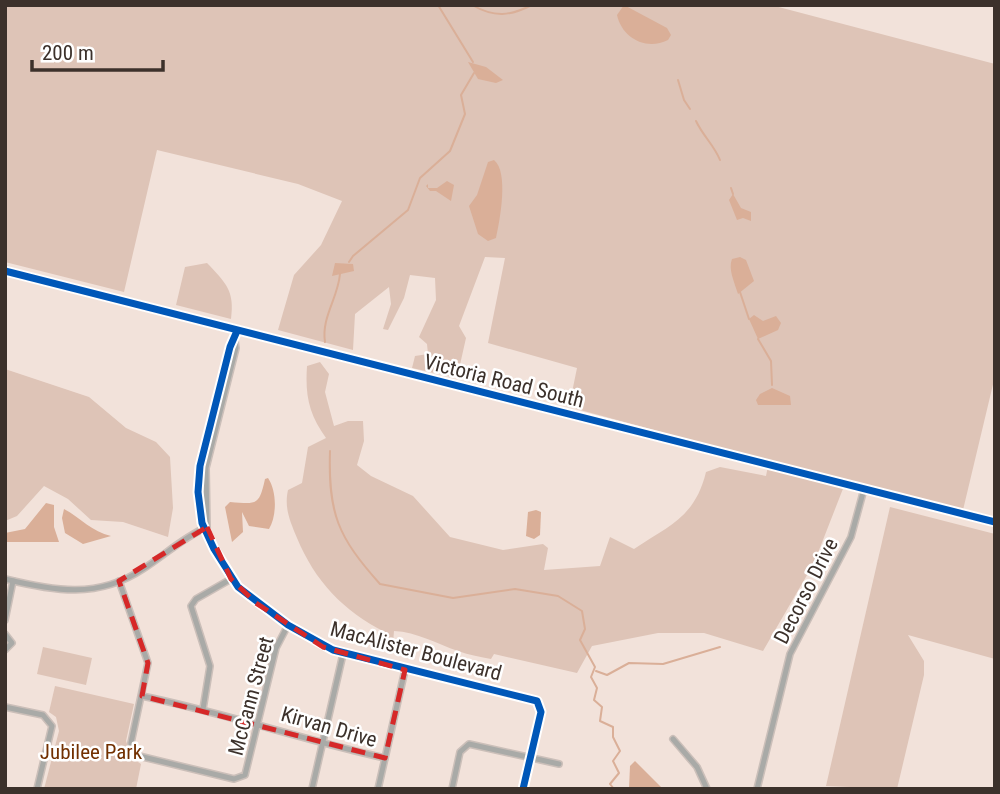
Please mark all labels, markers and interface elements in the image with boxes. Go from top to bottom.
scale bar [32,28,163,72]
text: 200 m [42,41,94,65]
street label: Victoria Road South [422,350,586,412]
street label: Decorso Drive [769,534,843,648]
street label: MacAlister Boulevard [328,617,504,685]
street label: McCann Street [224,634,278,758]
street label: Kirvan Drive [278,702,380,752]
park label: Jubilee Park [40,740,143,764]

